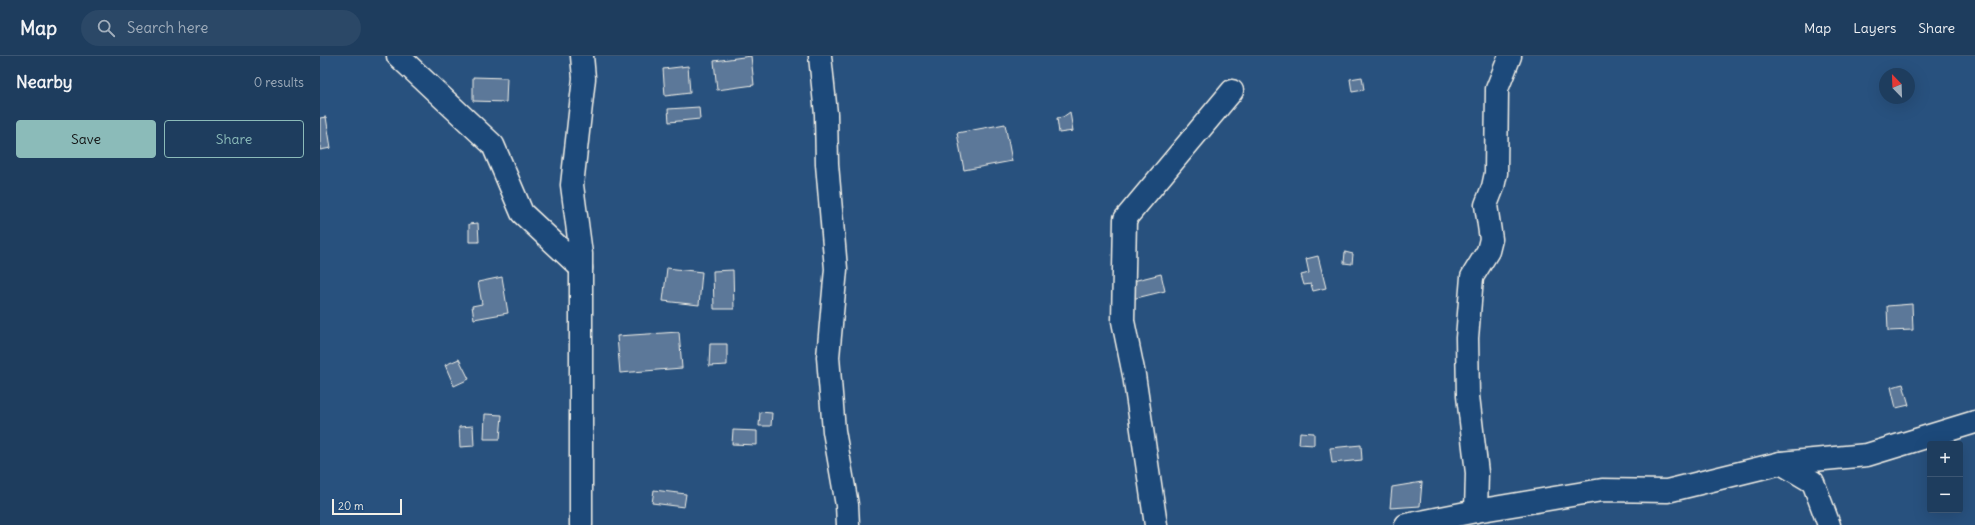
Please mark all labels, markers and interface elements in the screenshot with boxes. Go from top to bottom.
search box [81,10,361,46]
text: Map [20,16,57,40]
icon: search [95,17,117,39]
text: Search here [127,18,208,37]
text: Map [1804,19,1831,37]
text: Layers [1853,19,1896,37]
text: Share [1918,19,1955,37]
north arrow [1879,68,1915,104]
text: Nearby [16,71,72,93]
text: 0 results [254,74,304,91]
button: Save [16,120,156,158]
button: Share [164,120,304,158]
map controls [1927,441,1963,513]
button: + [1927,441,1963,477]
button: − [1927,477,1963,513]
scale bar [332,497,402,516]
text: 20 m [338,499,364,513]

